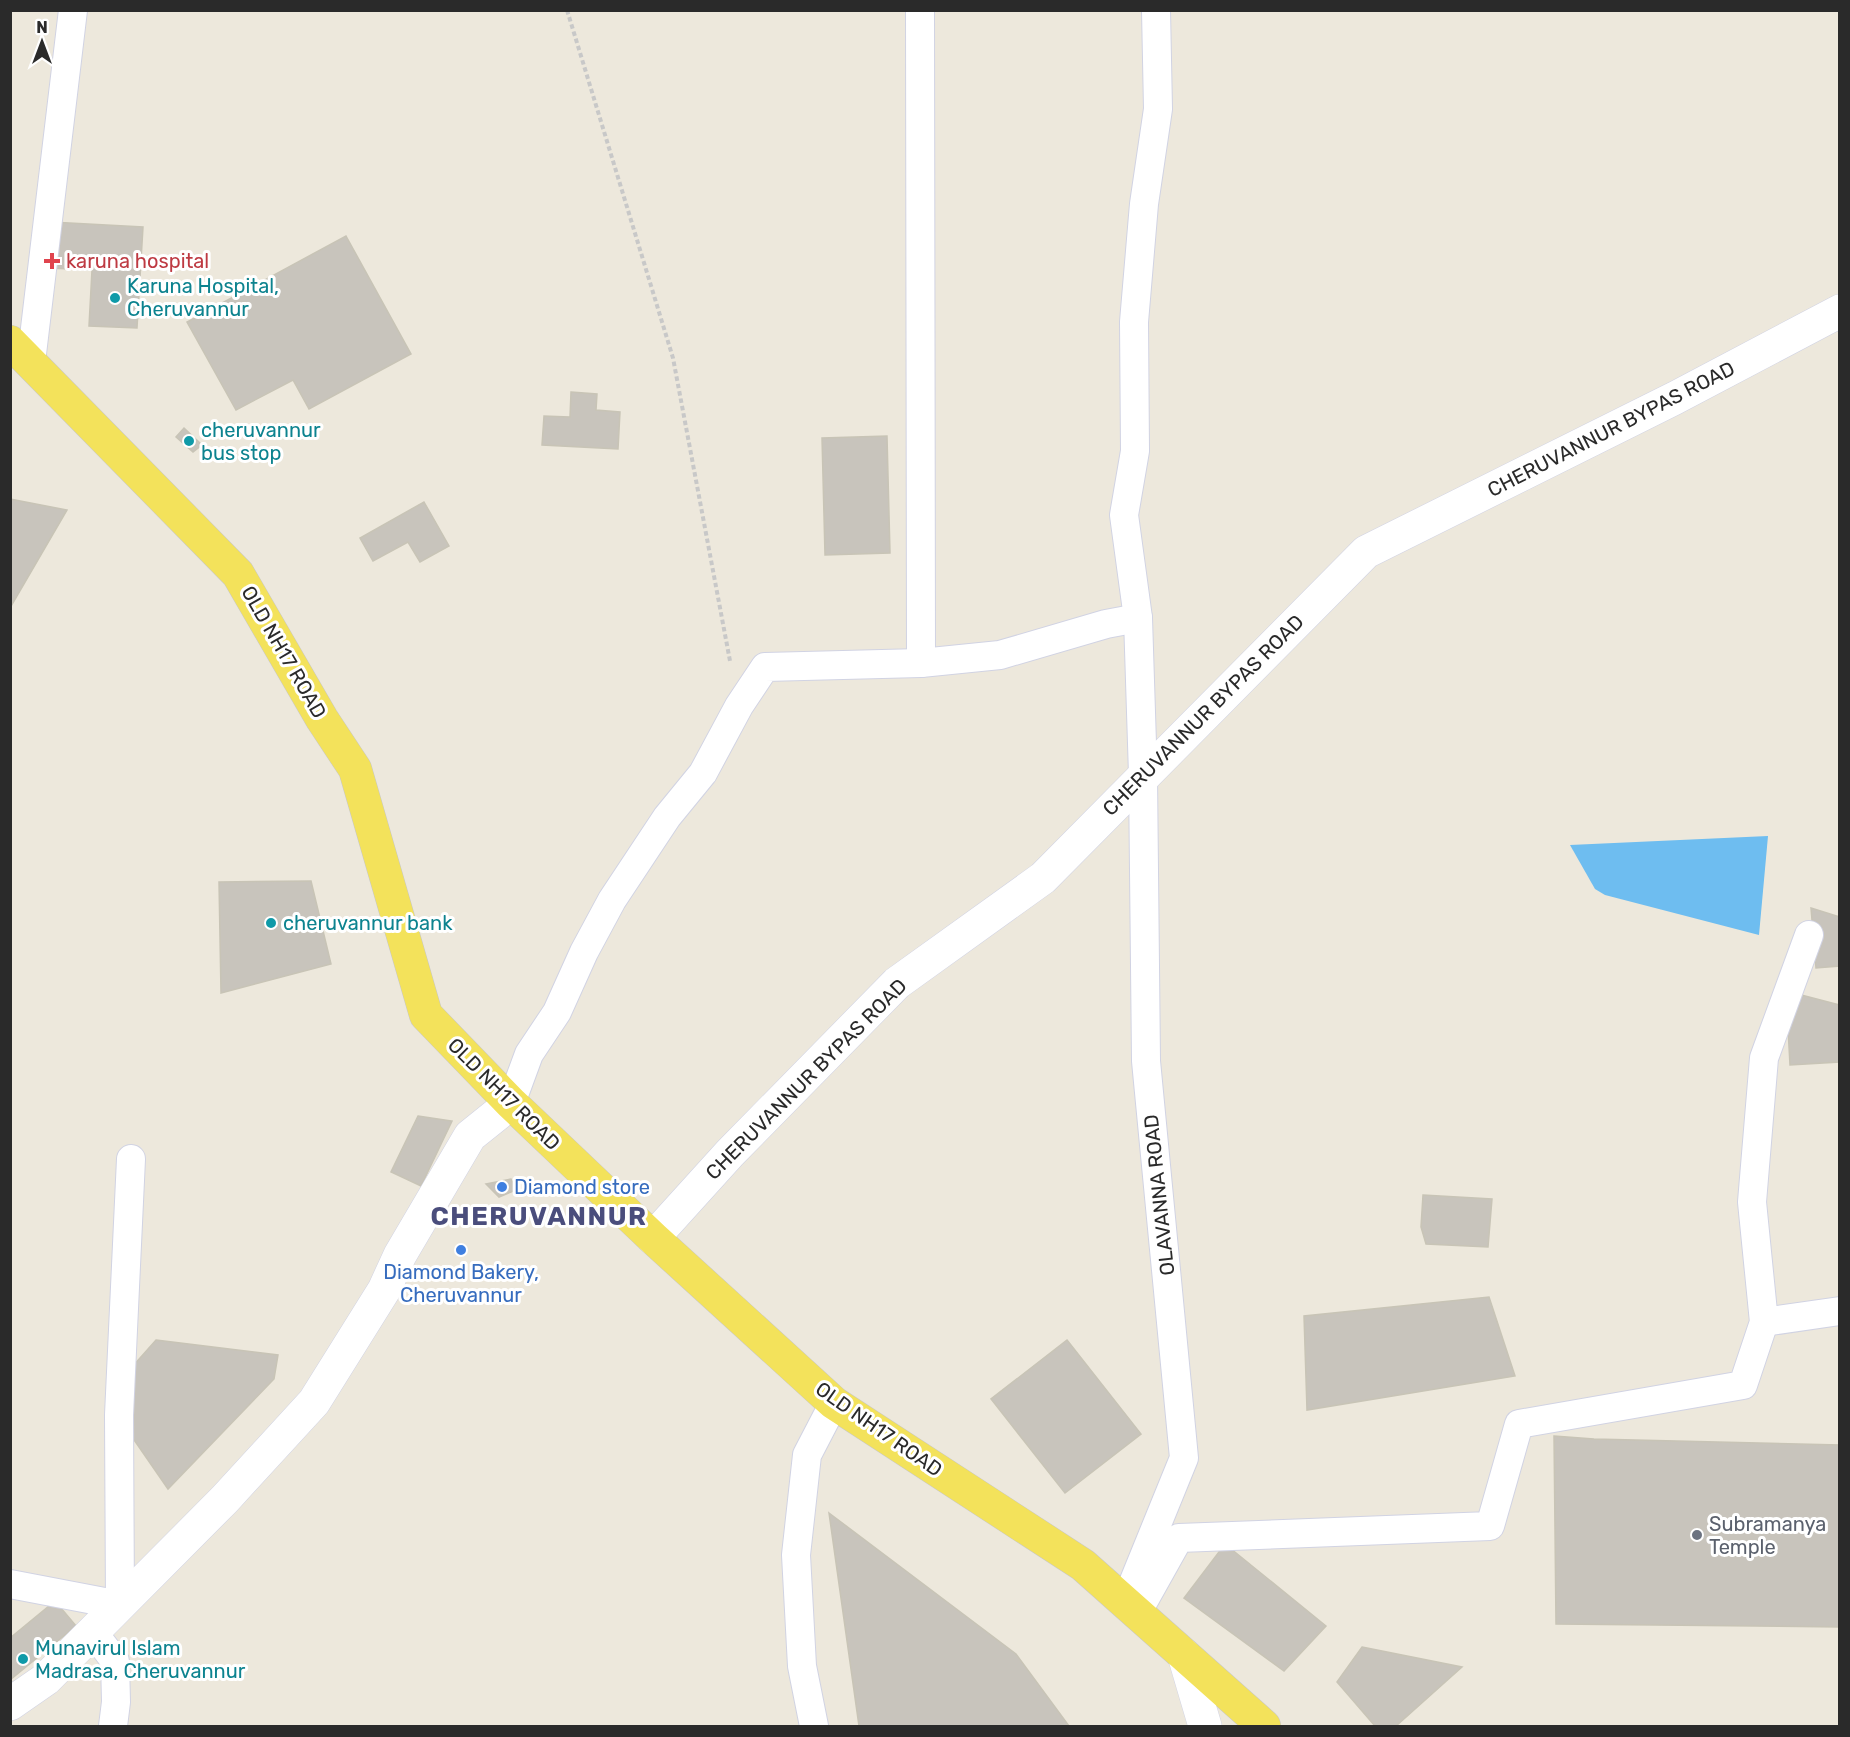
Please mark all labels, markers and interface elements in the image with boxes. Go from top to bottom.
north arrow [12,12,72,72]
text: N [36,18,48,37]
place label: karuna hospital [66,249,209,273]
marker: karuna hospital [43,252,61,270]
place label: Karuna Hospital, Cheruvannur [127,274,279,321]
marker: Karuna Hospital, Cheruvannur [108,291,122,305]
street label: CHERUVANNUR BYPAS ROAD [1483,356,1739,502]
place label: cheruvannur bus stop [201,418,321,465]
marker: cheruvannur bus stop [182,434,196,448]
street label: OLD NH17 ROAD [236,582,332,722]
street label: CHERUVANNUR BYPAS ROAD [1098,610,1308,820]
place label: cheruvannur bank [283,911,453,935]
marker: cheruvannur bank [264,916,278,930]
street label: CHERUVANNUR BYPAS ROAD [701,974,911,1184]
street label: OLD NH17 ROAD [443,1033,565,1155]
street label: OLAVANNA ROAD [1139,1113,1179,1277]
place label: Diamond store [514,1175,650,1199]
marker: Diamond store [495,1180,509,1194]
district label: CHERUVANNUR [431,1201,647,1232]
marker: Diamond Bakery, Cheruvannur [454,1243,468,1257]
place label: Diamond Bakery, Cheruvannur [383,1260,539,1307]
street label: OLD NH17 ROAD [811,1376,947,1482]
place label: Subramanya Temple [1709,1512,1826,1559]
marker: Subramanya Temple [1690,1528,1704,1542]
place label: Munavirul Islam Madrasa, Cheruvannur [35,1636,246,1683]
marker: Munavirul Islam Madrasa, Cheruvannur [16,1652,30,1666]

